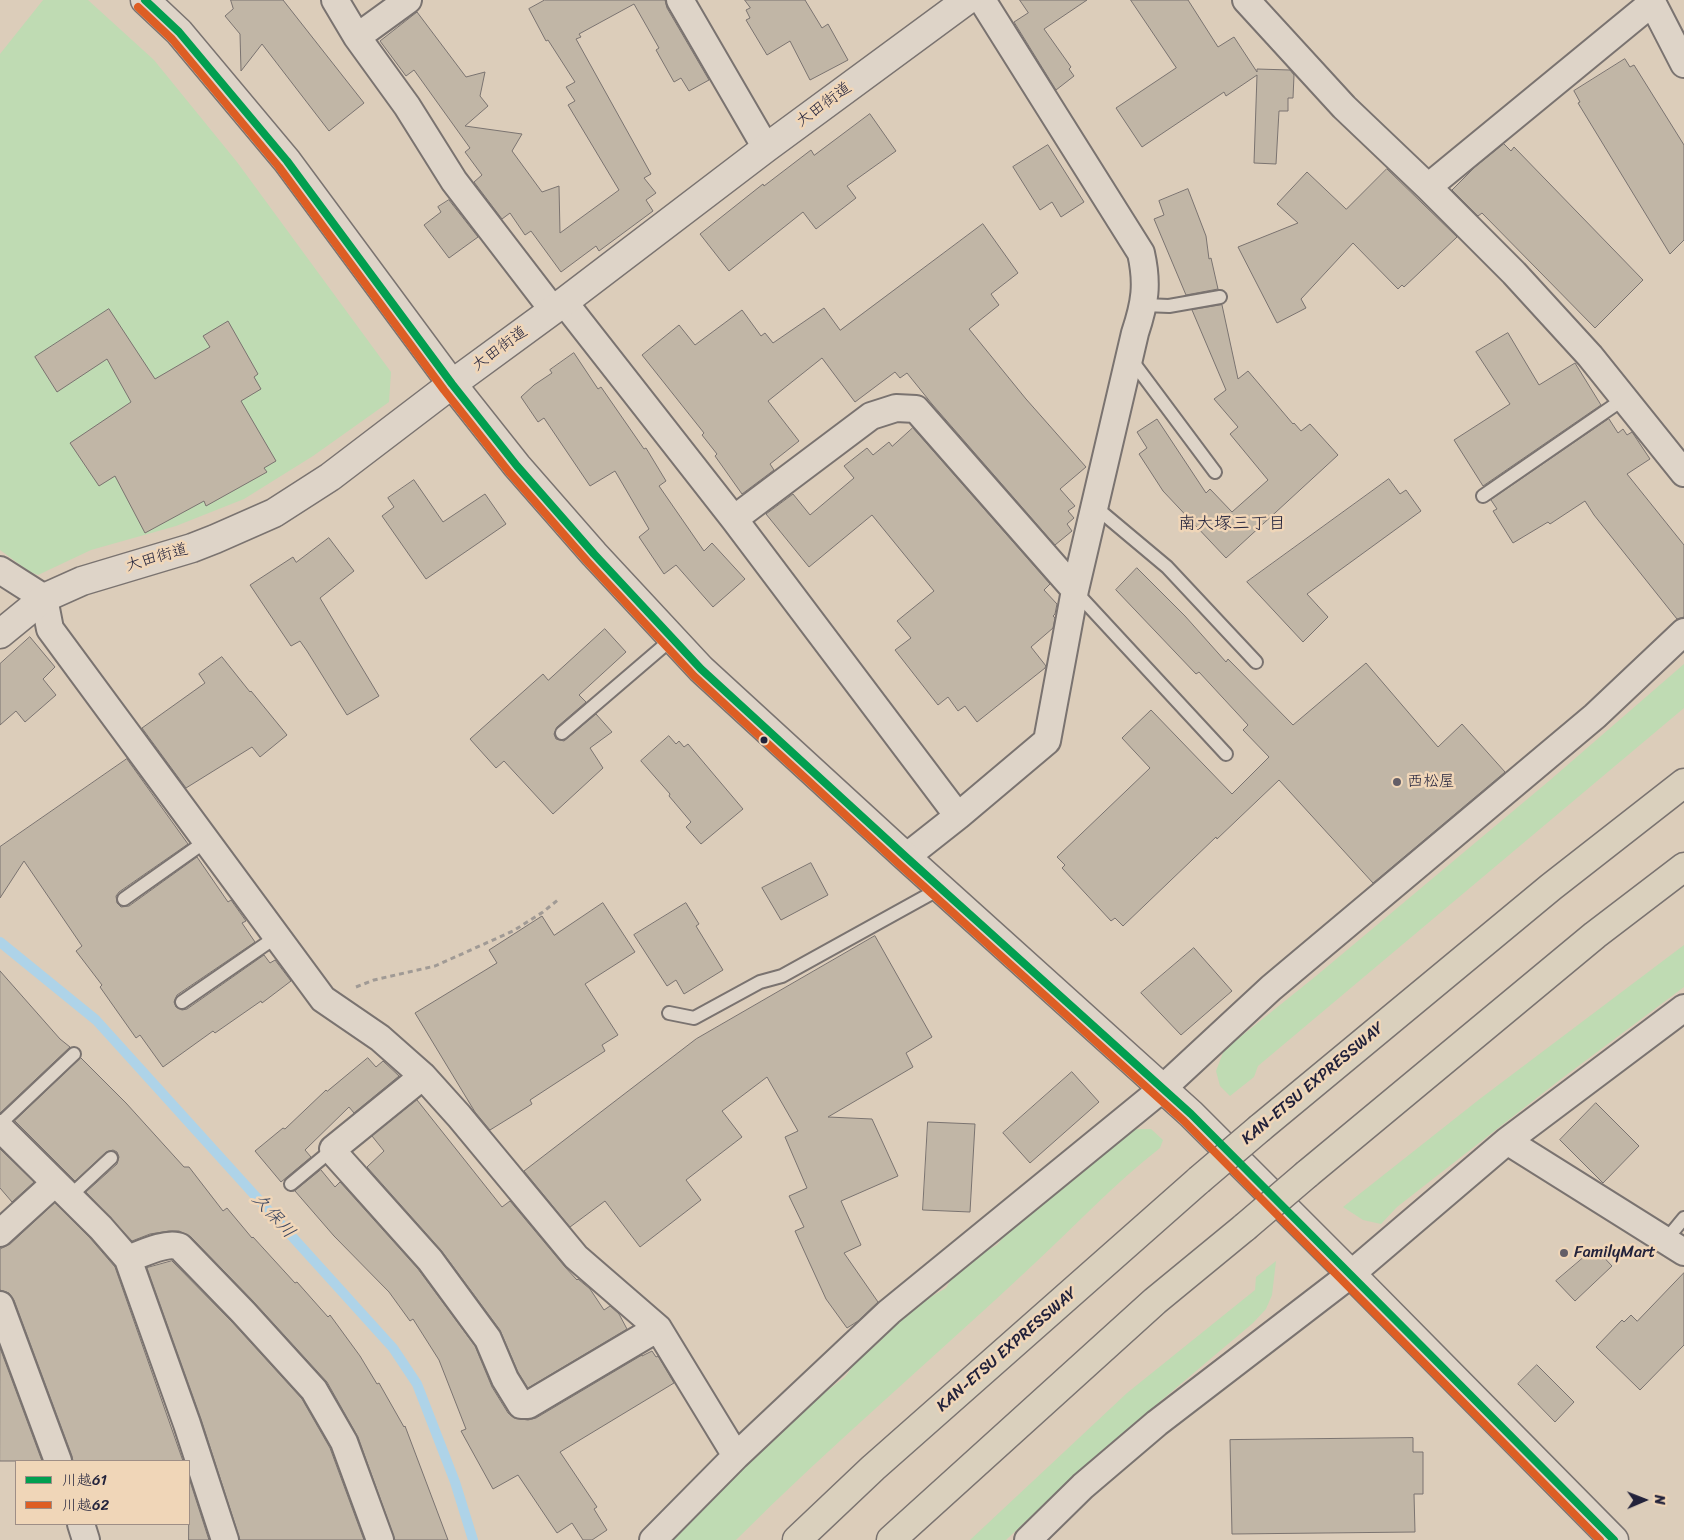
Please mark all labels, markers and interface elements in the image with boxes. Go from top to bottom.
street label: 大田街道 [792,78,856,132]
street label: 大田街道 [468,322,532,376]
district label: 南大塚三丁目 [1178,513,1286,535]
street label: 大田街道 [124,540,190,576]
unlabelled marker [759,735,769,745]
place label: 西松屋 [1407,772,1455,792]
marker: 西松屋 [1391,776,1403,788]
street label: KAN-ETSU EXPRESSWAY [1238,1019,1388,1149]
water label: 久保川 [247,1189,299,1243]
place label: FamilyMart [1574,1243,1655,1263]
marker: FamilyMart [1558,1247,1570,1259]
street label: KAN-ETSU EXPRESSWAY [933,1284,1081,1416]
legend [15,1460,190,1525]
text: 川越61 [62,1467,107,1493]
north arrow [1619,1475,1669,1525]
text: 川越62 [62,1492,109,1518]
text: N [1647,1495,1672,1505]

